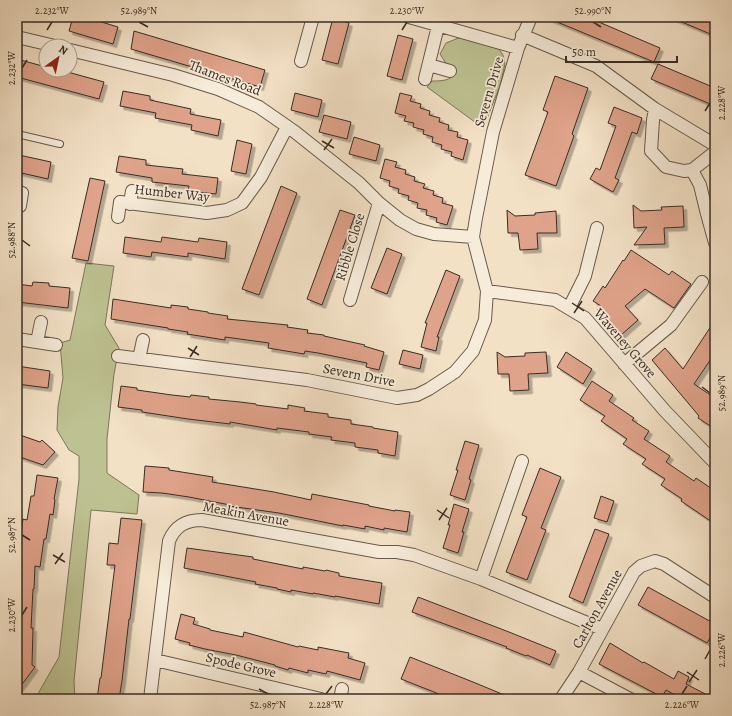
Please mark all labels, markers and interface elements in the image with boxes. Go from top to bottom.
text: 2.232°W [35,4,70,17]
text: 52.989°N [121,4,157,17]
text: 2.230°W [390,4,425,17]
text: 52.990°N [575,4,611,17]
north arrow [38,38,78,78]
scale bar [566,38,677,64]
text: N [56,42,71,59]
text: 50 m [572,44,596,60]
text: 2.232°W [5,50,18,85]
street label: Severn Drive [470,54,508,130]
street label: Thames Road [186,56,264,101]
text: 2.228°W [715,85,728,120]
street label: Humber Way [133,180,211,206]
street label: Ribble Close [331,211,369,283]
text: 52.988°N [5,222,18,258]
street label: Waveney Grove [589,303,661,382]
street label: Severn Drive [321,359,397,391]
text: 52.989°N [715,375,728,411]
street label: Meakin Avenue [201,497,291,531]
text: 52.987°N [5,517,18,553]
street label: Carlton Avenue [567,566,627,652]
text: 2.230°W [5,597,18,632]
text: 2.226°W [715,632,728,667]
street label: Spode Grove [204,648,278,682]
text: 52.987°N [250,698,286,711]
text: 2.228°W [309,698,344,711]
text: 2.226°W [665,698,700,711]

